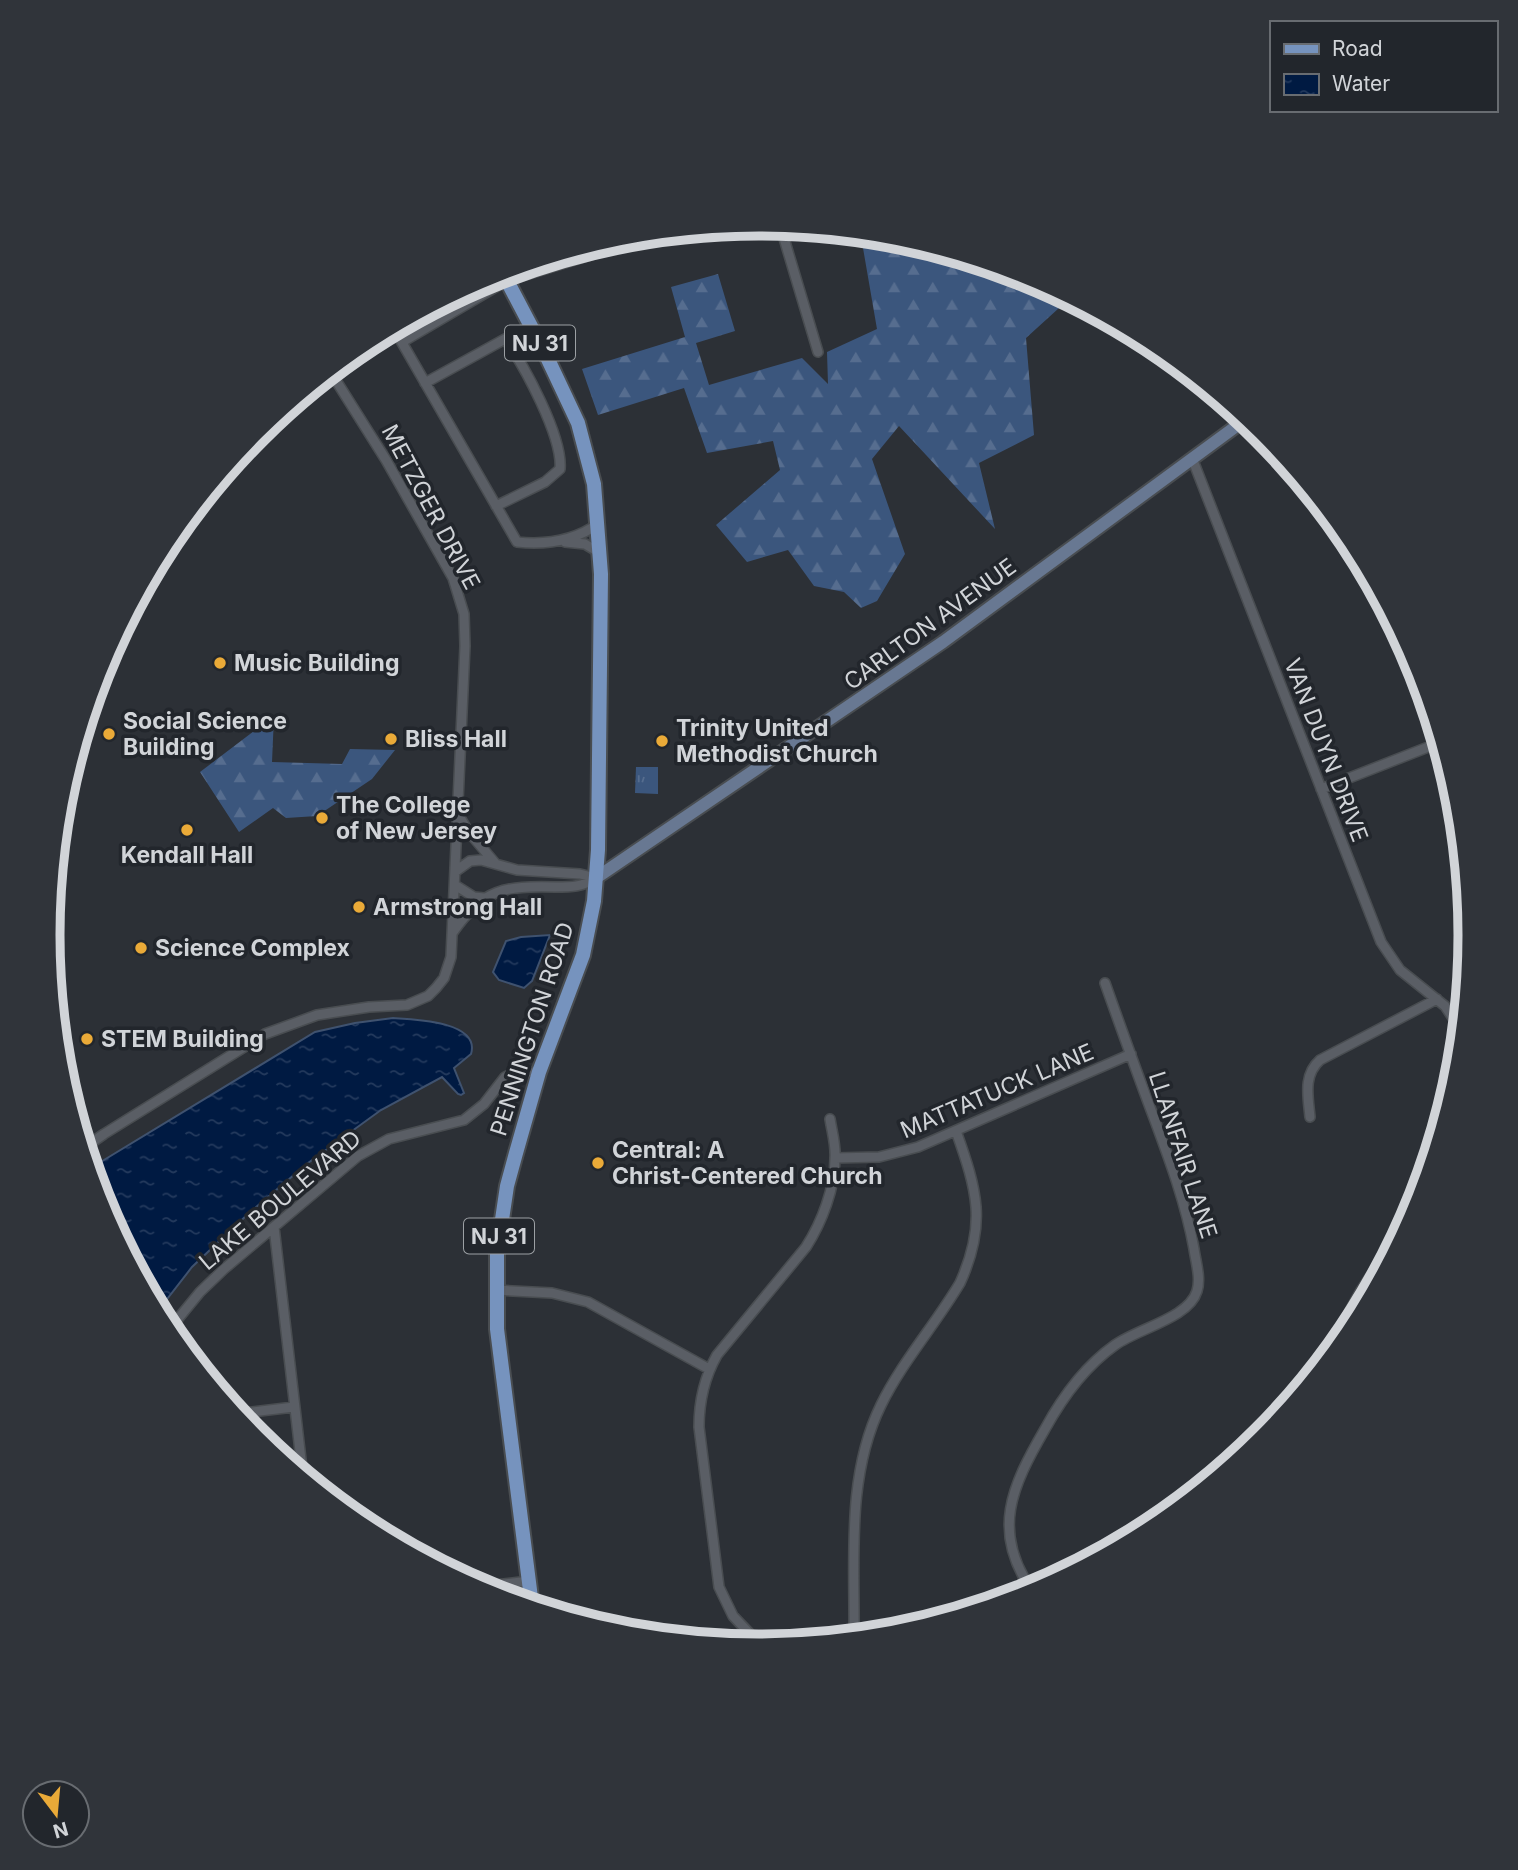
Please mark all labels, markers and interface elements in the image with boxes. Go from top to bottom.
legend [1270,21,1497,112]
text: Road [1332,36,1383,61]
text: Water [1332,71,1390,96]
road number: NJ 31 [505,326,575,360]
street label: METZGER DRIVE [376,420,486,594]
street label: CARLTON AVENUE [839,552,1021,696]
place label: Music Building [234,649,399,677]
street label: VAN DUYN DRIVE [1278,654,1374,846]
marker: Music Building [212,655,228,671]
place label: Social Science Building [123,707,287,761]
place label: Trinity United Methodist Church [676,714,878,768]
place label: Bliss Hall [405,725,507,753]
marker: Social Science Building [101,726,117,742]
marker: Bliss Hall [383,731,399,747]
marker: Trinity United Methodist Church [654,733,670,749]
place label: The College of New Jersey [336,791,497,845]
marker: The College of New Jersey [314,810,330,826]
marker: Kendall Hall [179,822,195,838]
place label: Kendall Hall [121,841,253,869]
place label: Armstrong Hall [373,893,542,921]
marker: Armstrong Hall [351,899,367,915]
street label: PENNINGTON ROAD [484,919,580,1139]
place label: Science Complex [155,934,350,962]
marker: Science Complex [133,940,149,956]
place label: STEM Building [101,1025,264,1053]
marker: STEM Building [79,1031,95,1047]
street label: MATTATUCK LANE [896,1038,1098,1144]
street label: LLANFAIR LANE [1143,1068,1223,1242]
street label: LAKE BOULEVARD [193,1124,367,1276]
place label: Central: A Christ-Centered Church [612,1136,882,1190]
marker: Central: A Christ-Centered Church [590,1155,606,1171]
road number: NJ 31 [464,1218,534,1254]
north arrow [21,1779,91,1849]
text: N [50,1817,71,1843]

